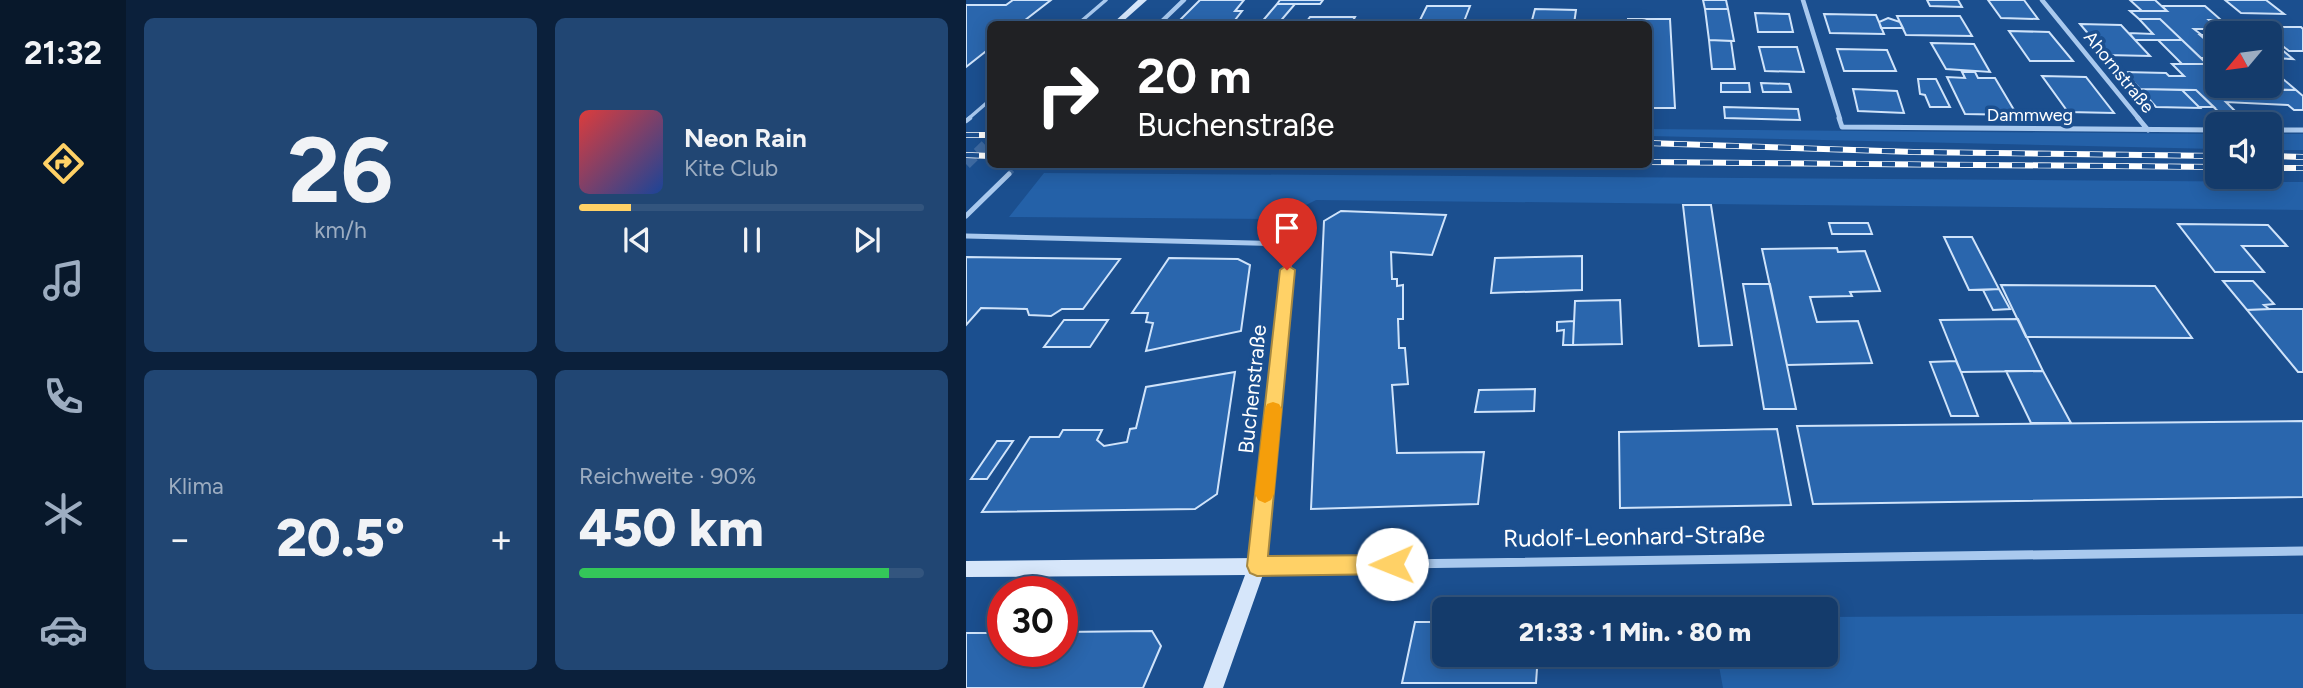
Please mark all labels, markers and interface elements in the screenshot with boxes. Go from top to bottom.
north arrow [2205,21,2282,98]
map controls [2205,21,2282,189]
street label: Ahornstraße [2079,27,2159,118]
text: 21:32 [24,34,102,72]
text: 20 m [1137,46,1252,105]
icon: right [1022,49,1113,140]
street label: Dammweg [1987,104,2073,126]
text: Buchenstraße [1137,106,1335,144]
button: sound [2205,112,2282,189]
text: 26 [288,116,393,225]
text: Neon Rain [684,122,807,154]
icon: directions [39,139,88,188]
text: Kite Club [684,154,778,182]
pin [1257,198,1317,270]
icon: arrive [1268,209,1306,247]
text: km/h [314,216,367,244]
icon: previous [618,221,656,259]
icon: pause [733,221,771,259]
icon: next [848,221,886,259]
icon: music [39,256,88,305]
street label: Buchenstraße [1233,323,1271,455]
icon: phone [39,372,88,421]
text: Reichweite · 90% [579,462,756,490]
text: Klima [168,472,224,500]
icon: climate [39,489,88,538]
text: 450 km [579,497,764,559]
text: 20.5° [276,507,405,569]
text: − [168,516,192,562]
text: + [489,516,513,562]
street label: Rudolf-Leonhard-Straße [1503,519,1765,553]
position arrow [1355,527,1429,601]
speed limit sign: 30 [987,576,1078,667]
icon: car [39,605,88,654]
text: 21:33 · 1 Min. · 80 m [1519,616,1751,648]

